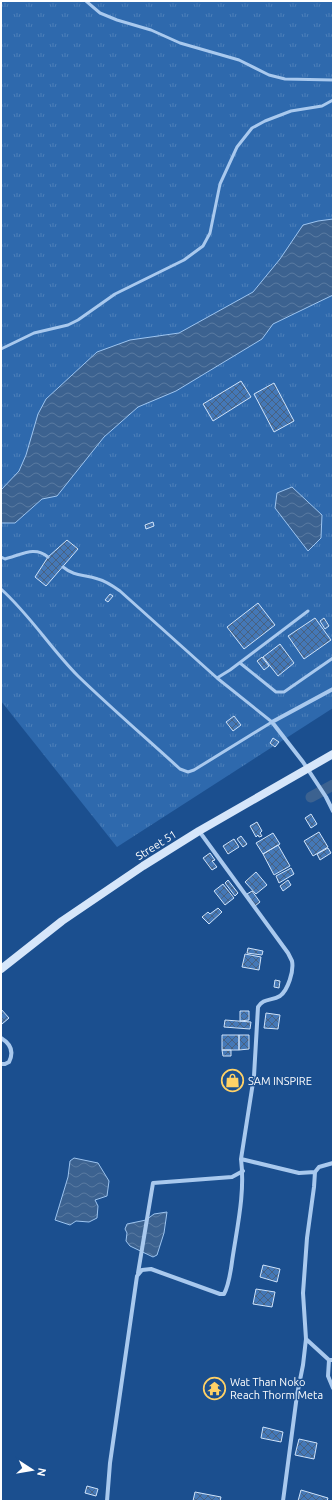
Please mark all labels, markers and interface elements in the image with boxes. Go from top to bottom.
street label: Street 51 [133,828,179,862]
shop icon: SAM INSPIRE [220,1068,246,1094]
place label: SAM INSPIRE [248,1075,312,1087]
temple icon: Wat Than Noko Reach Thorm Meta [201,1375,227,1401]
place label: Wat Than Noko Reach Thorm Meta [230,1376,323,1401]
north arrow [12,1450,52,1490]
text: N [35,1467,49,1477]

